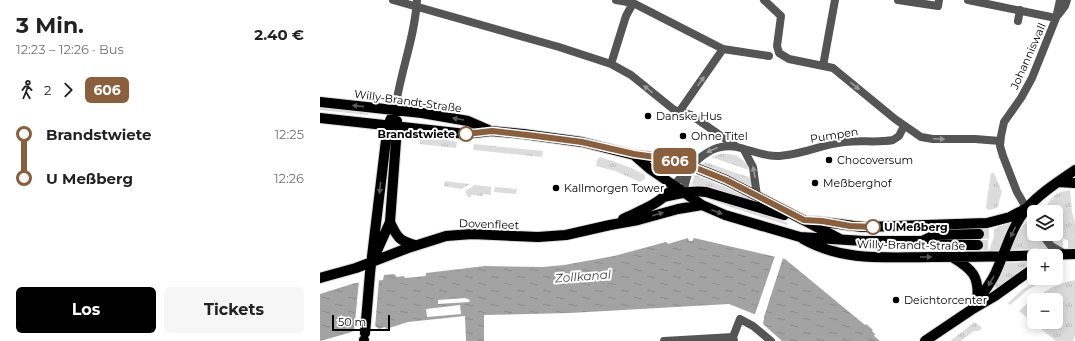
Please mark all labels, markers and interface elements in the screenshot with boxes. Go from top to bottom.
text: 3 Min. [16,12,84,39]
street label: Johanniswall [1007,21,1049,92]
text: 2.40 € [254,25,304,44]
text: 12:23 – 12:26 · Bus [16,41,124,57]
one-way arrow [697,75,705,86]
icon: walk [16,79,38,101]
icon: forward [57,79,79,101]
text: 606 [93,81,121,99]
text: 2 [44,82,51,98]
one-way arrow [850,82,861,91]
one-way arrow [643,84,654,93]
street label: Willy-Brandt-Straße [353,87,463,116]
one-way arrow [352,102,364,109]
place label: Danske Hus [656,109,723,123]
marker: Danske Hus [643,111,653,121]
one-way arrow [451,116,464,122]
street label: Pumpen [809,124,859,146]
text: Brandstwiete [46,125,152,144]
text: 12:25 [274,126,304,142]
marker: Brandstwiete [458,126,474,142]
place label: Brandstwiete [378,127,455,141]
place label: Ohne Titel [691,129,748,143]
marker: Ohne Titel [678,131,688,141]
one-way arrow [933,136,946,142]
one-way arrow [706,147,717,153]
line badge: 606 [652,148,698,174]
text: 606 [661,152,689,170]
place label: Chocoversum [837,153,913,167]
marker: Chocoversum [824,155,834,165]
one-way arrow [750,165,756,178]
text: U Meßberg [46,169,133,188]
text: 12:26 [274,170,304,186]
place label: Meßberghof [823,176,893,190]
marker: Meßberghof [810,178,820,188]
place label: Kallmorgen Tower [564,181,664,195]
one-way arrow [377,182,383,194]
marker: Kallmorgen Tower [551,183,561,193]
map controls [1027,205,1063,329]
button: layers [1027,205,1063,241]
one-way arrow [711,209,723,215]
one-way arrow [652,211,664,217]
street label: Dovenfleet [459,216,520,232]
marker: U Meßberg [865,219,881,235]
place label: U Meßberg [884,220,948,234]
one-way arrow [1010,226,1016,238]
street label: Willy-Brandt-Straße [857,237,966,253]
button: + [1027,249,1063,285]
one-way arrow [920,254,933,260]
water label: Zollkanal [553,267,612,286]
one-way arrow [988,275,995,286]
button: Los [16,287,156,333]
button: Tickets [164,287,304,333]
place label: Deichtorcenter [904,293,987,307]
button: − [1027,293,1063,329]
marker: Deichtorcenter [891,295,901,305]
scale bar [332,313,390,332]
text: 50 m [338,315,366,329]

